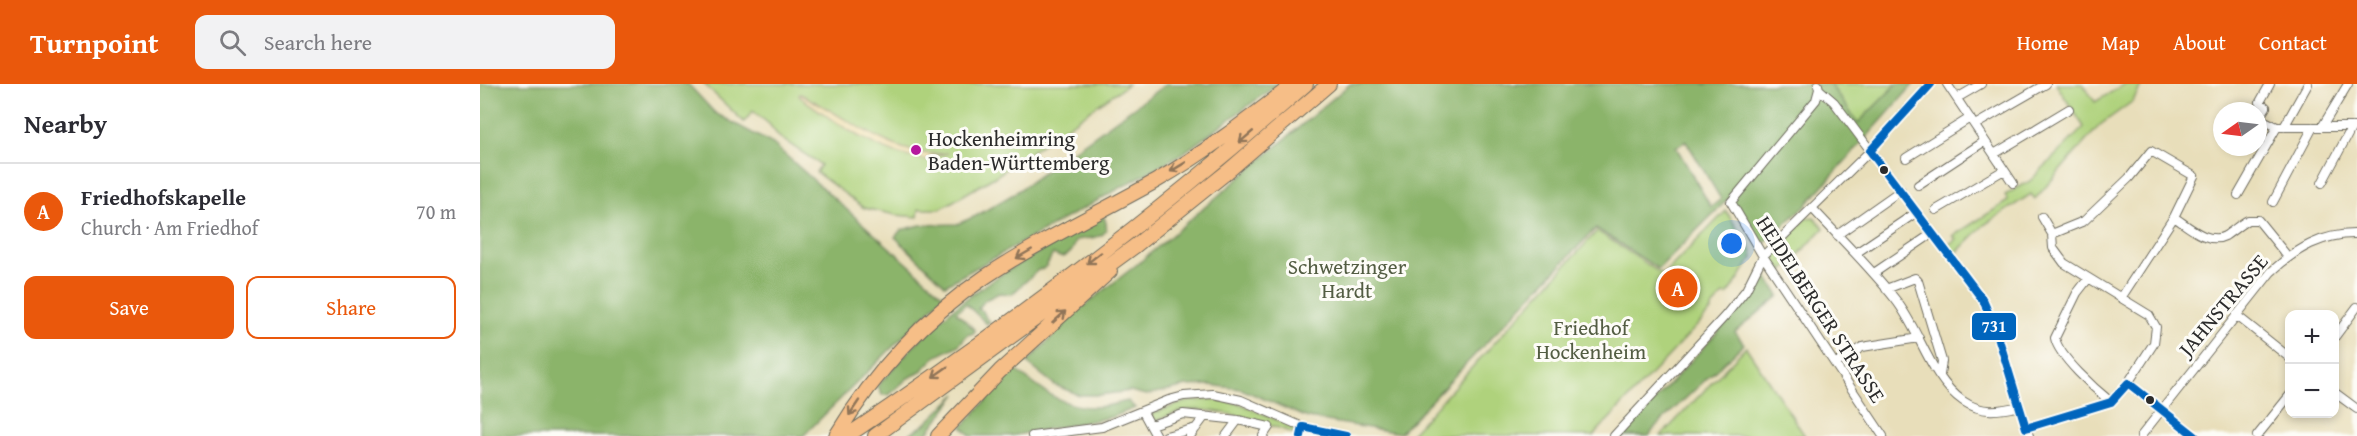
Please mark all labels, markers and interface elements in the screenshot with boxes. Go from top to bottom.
search box [195,15,615,69]
text: Turnpoint [30,22,159,63]
icon: search [216,26,249,59]
text: Search here [264,26,372,58]
text: Home [2017,27,2068,58]
text: Map [2101,27,2140,58]
text: About [2173,27,2226,58]
text: Contact [2259,27,2327,58]
north arrow [2213,102,2267,156]
text: Nearby [24,104,107,143]
place label: Hockenheimring Baden-Württemberg [928,123,1110,178]
one-way arrow [1238,130,1254,143]
marker: Hockenheimring Baden-Württemberg [909,143,923,157]
one-way arrow [1170,162,1187,174]
unlabelled marker [1878,164,1890,176]
text: Friedhofskapelle [81,181,246,213]
text: A [37,197,50,226]
text: 70 m [416,197,456,226]
street label: HEIDELBERGER STRASSE [1749,210,1893,409]
text: Church · Am Friedhof [81,213,258,242]
your location [1717,229,1746,258]
street label: JAHNSTRASSE [2169,247,2275,365]
one-way arrow [1016,248,1033,260]
park label: Schwetzinger Hardt [1288,251,1407,306]
one-way arrow [1086,252,1102,265]
pin: A [1658,266,1698,310]
button: Save [24,276,234,339]
button: Share [246,276,456,339]
one-way arrow [1052,310,1067,324]
map controls [2285,310,2339,418]
button: + [2285,310,2339,364]
park label: Friedhof Hockenheim [1536,312,1646,367]
line badge: 731 [1971,312,2017,341]
text: 731 [1982,314,2006,338]
button: − [2285,364,2339,418]
one-way arrow [932,366,948,378]
unlabelled marker [2144,394,2156,406]
one-way arrow [848,399,860,415]

